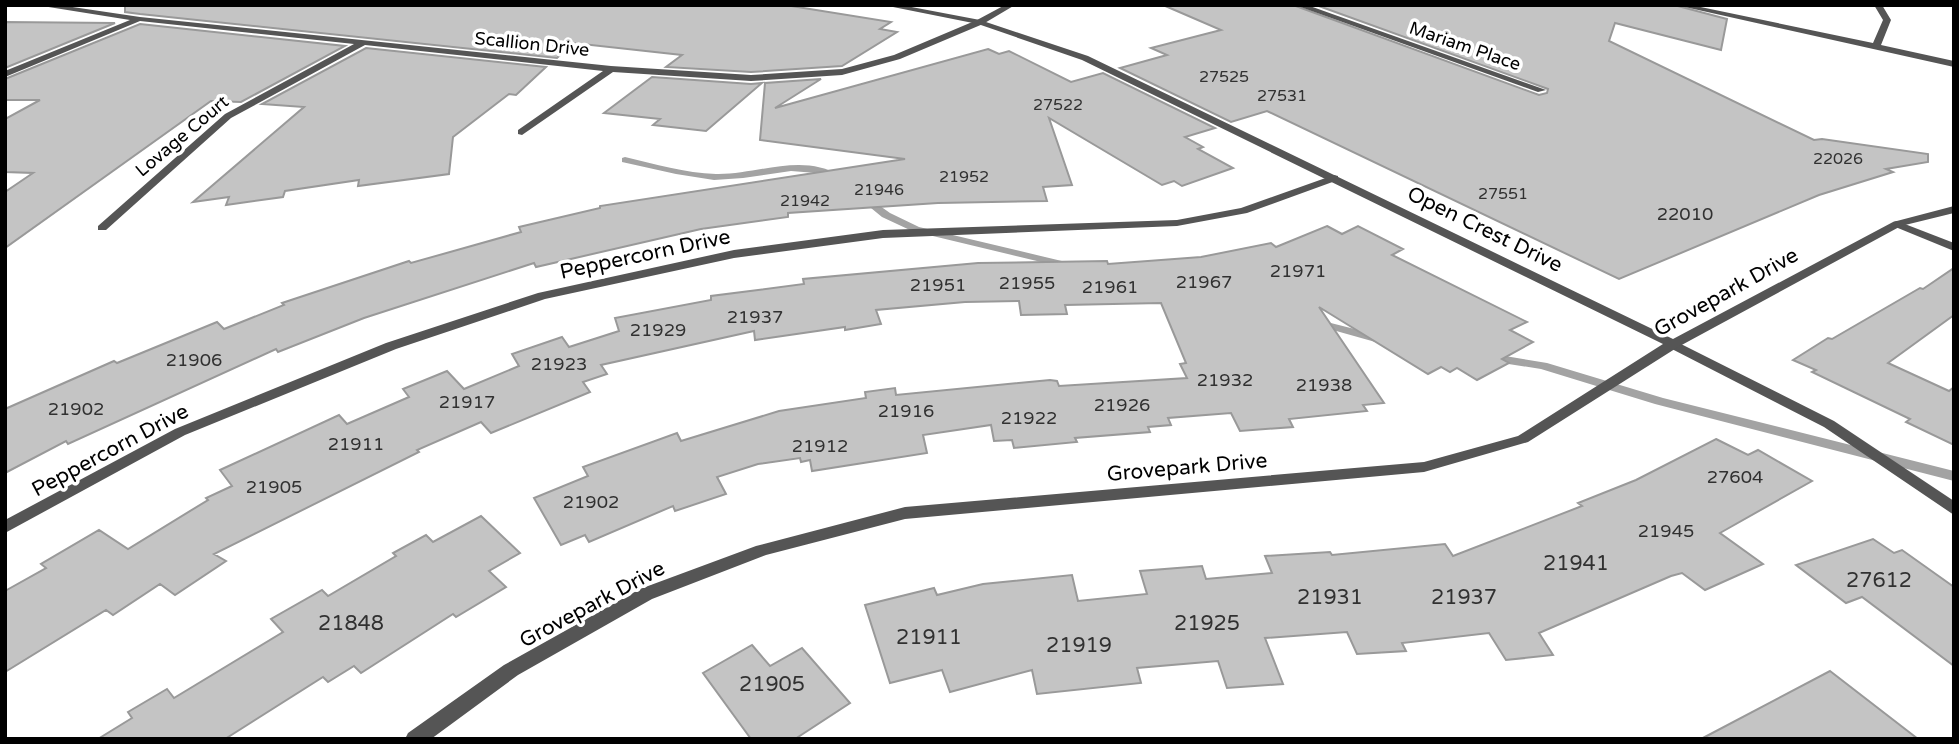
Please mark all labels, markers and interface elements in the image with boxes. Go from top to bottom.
street label: Mariam Place [1406,17,1524,75]
street label: Scallion Drive [474,27,590,61]
house number: 27525 [1199,67,1249,87]
house number: 27531 [1257,86,1307,106]
street label: Lovage Court [131,91,233,181]
house number: 27522 [1033,95,1083,115]
house number: 22026 [1813,149,1863,169]
house number: 21952 [939,167,989,187]
house number: 21946 [854,180,904,200]
street label: Open Crest Drive [1403,181,1567,278]
house number: 27551 [1478,184,1528,204]
house number: 21942 [780,191,830,211]
house number: 22010 [1657,203,1713,225]
street label: Peppercorn Drive [558,224,733,285]
street label: Grovepark Drive [1650,242,1803,342]
house number: 21971 [1270,260,1326,282]
house number: 21967 [1176,271,1232,293]
house number: 21955 [999,272,1055,294]
house number: 21951 [910,274,966,296]
house number: 21961 [1082,276,1138,298]
house number: 21937 [727,306,783,328]
house number: 21929 [630,319,686,341]
house number: 21906 [166,349,222,371]
house number: 21923 [531,353,587,375]
house number: 21932 [1197,369,1253,391]
house number: 21938 [1296,374,1352,396]
house number: 21917 [439,391,495,413]
house number: 21926 [1094,394,1150,416]
house number: 21902 [48,398,104,420]
street label: Peppercorn Drive [28,399,193,502]
house number: 21916 [878,400,934,422]
house number: 21922 [1001,407,1057,429]
house number: 21911 [328,433,384,455]
house number: 21912 [792,435,848,457]
street label: Grovepark Drive [1106,448,1268,487]
house number: 27604 [1707,466,1763,488]
house number: 21905 [246,476,302,498]
house number: 21902 [563,491,619,513]
house number: 21945 [1638,520,1694,542]
house number: 21941 [1543,551,1609,576]
street label: Grovepark Drive [515,556,669,653]
house number: 27612 [1846,568,1912,593]
house number: 21931 [1297,585,1363,610]
house number: 21937 [1431,585,1497,610]
house number: 21848 [318,611,384,636]
house number: 21925 [1174,611,1240,636]
house number: 21911 [896,625,962,650]
house number: 21919 [1046,633,1112,658]
house number: 21905 [739,672,805,697]

